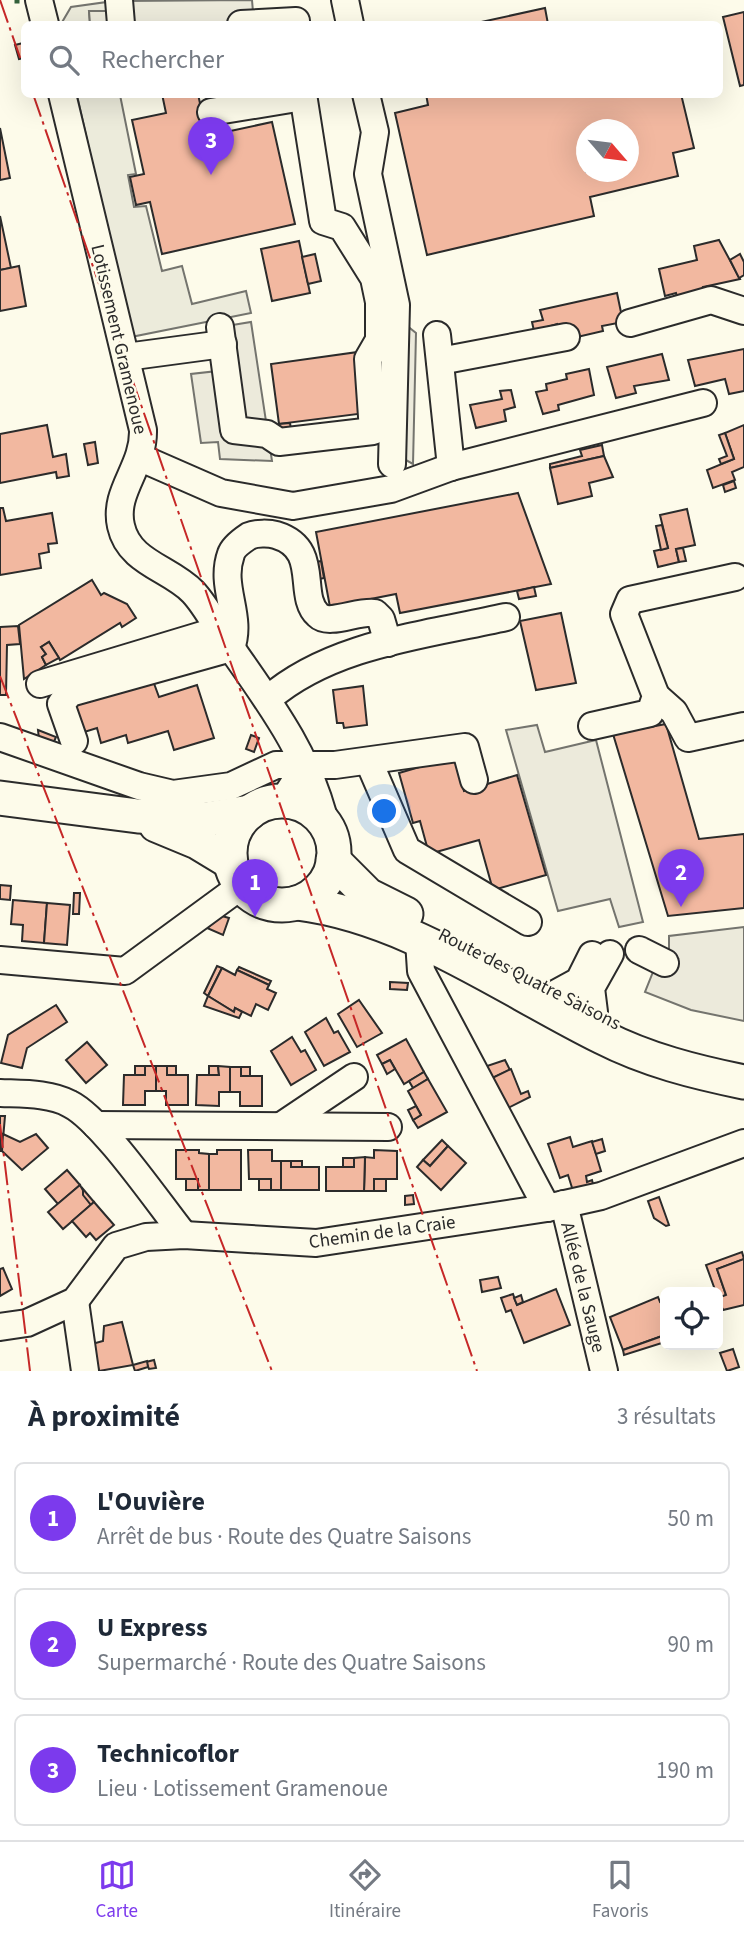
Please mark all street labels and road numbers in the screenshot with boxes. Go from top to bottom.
street label: Lotissement Gramenoue [84,242,154,437]
street label: Route des Quatre Saisons [433,922,625,1037]
street label: Chemin de la Craie [307,1209,457,1256]
street label: Allée de la Sauge [553,1219,612,1355]

